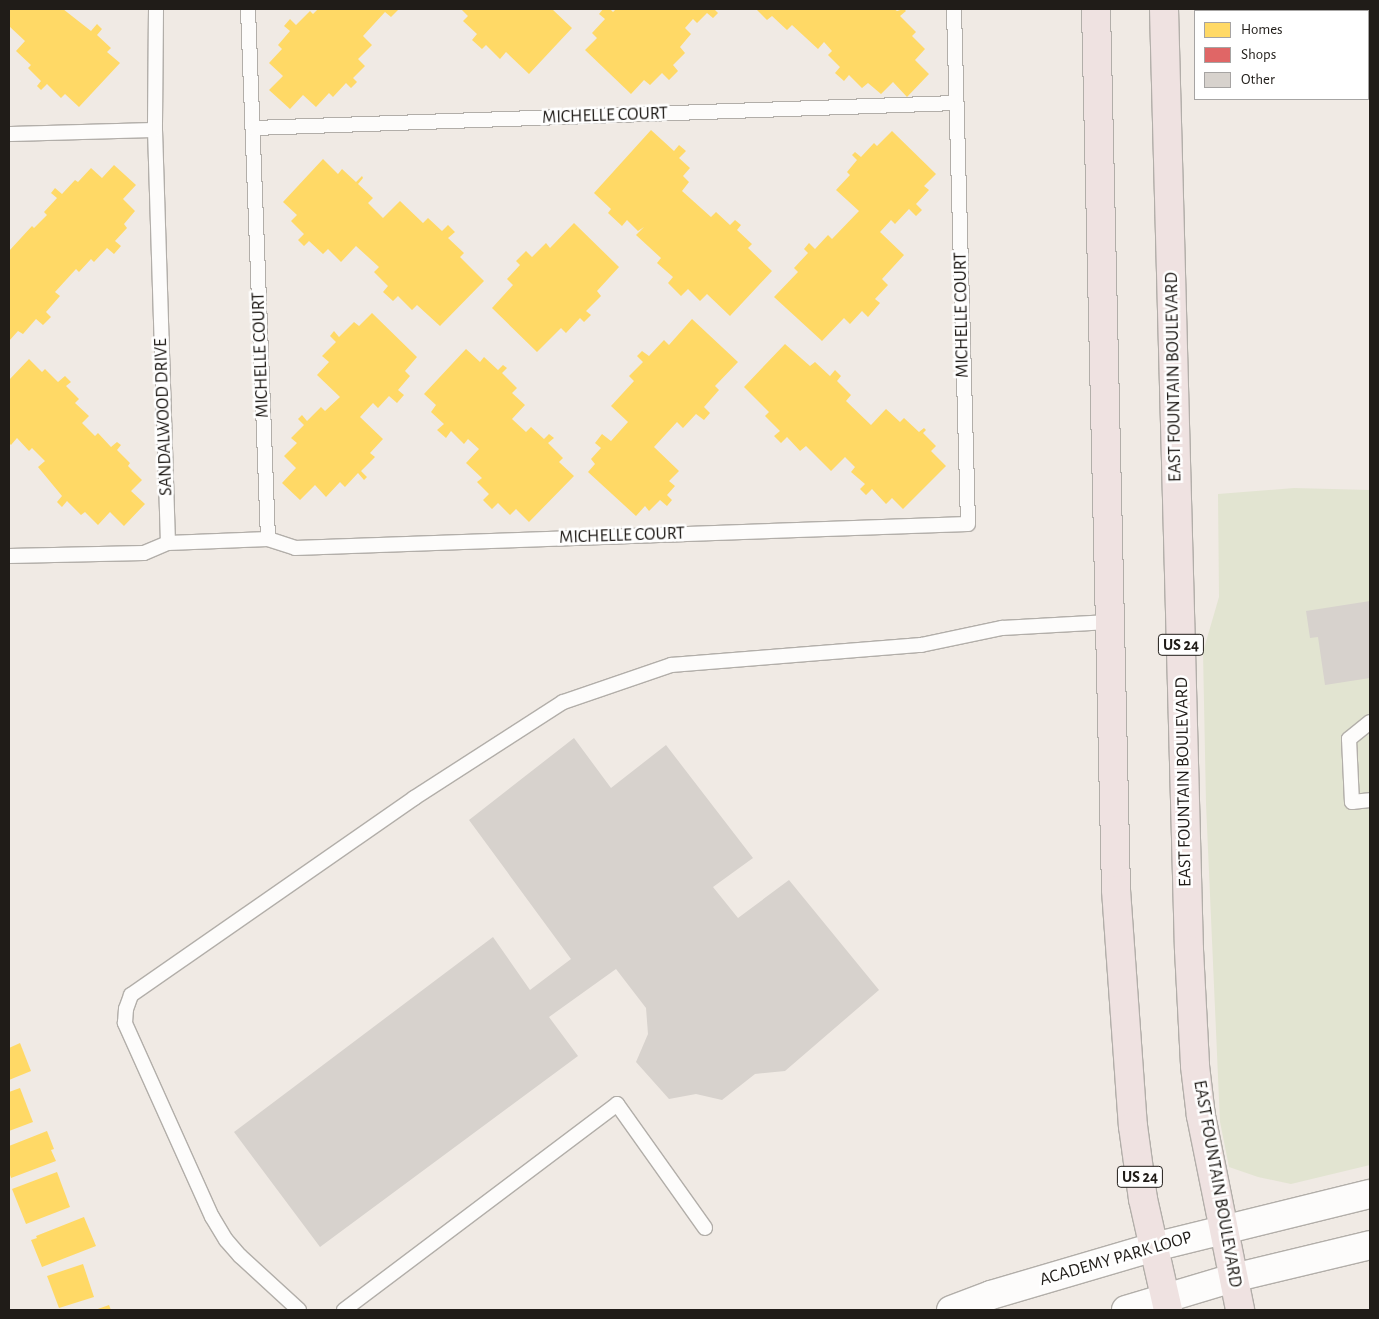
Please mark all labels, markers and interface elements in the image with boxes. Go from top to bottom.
legend [1194,10,1369,100]
text: Homes [1241,22,1283,37]
text: Shops [1241,47,1276,62]
text: Other [1241,72,1275,87]
street label: MICHELLE COURT [542,103,668,129]
street label: MICHELLE COURT [950,252,974,378]
street label: EAST FOUNTAIN BOULEVARD [1161,272,1187,482]
street label: MICHELLE COURT [248,292,274,418]
street label: SANDALWOOD DRIVE [150,338,178,496]
street label: MICHELLE COURT [559,523,685,549]
road number: US 24 [1157,632,1205,658]
street label: EAST FOUNTAIN BOULEVARD [1171,677,1197,887]
street label: EAST FOUNTAIN BOULEVARD [1188,1079,1246,1289]
road number: US 24 [1116,1164,1164,1190]
street label: ACADEMY PARK LOOP [1037,1227,1195,1291]

